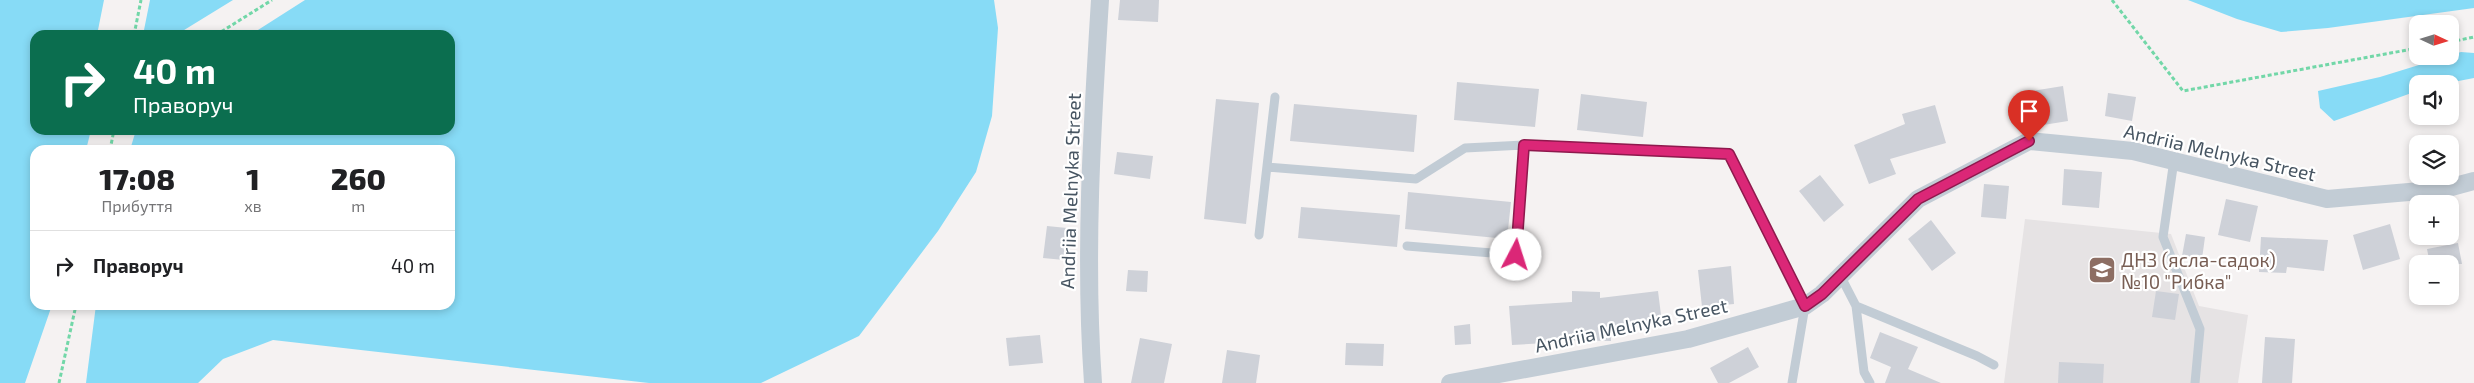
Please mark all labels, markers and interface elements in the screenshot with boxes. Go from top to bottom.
north arrow [2409,15,2459,65]
map controls [2409,15,2459,305]
text: 40 m [133,49,216,91]
icon: right [50,50,115,115]
button: sound [2409,75,2459,125]
pin [2008,90,2050,141]
text: Праворуч [133,91,234,117]
street label: Andriia Melnyka Street [1055,93,1085,289]
icon: arrive [2015,97,2043,125]
street label: Andriia Melnyka Street [2122,119,2318,185]
button: layers [2409,135,2459,185]
text: 17:08 [99,160,175,196]
text: 1 [246,160,260,196]
text: 260 [331,160,386,196]
button: + [2409,195,2459,245]
text: Прибуття [101,196,173,215]
text: хв [244,196,262,215]
text: m [351,196,365,215]
position arrow [1489,228,1541,280]
place label: ДНЗ (ясла-садок) №10 "Рибка" [2121,248,2276,293]
icon: right [50,252,78,280]
text: Праворуч [93,254,184,277]
text: 40 m [391,254,435,277]
school or university icon: ДНЗ (ясла-садок) №10 "Рибка" [2087,255,2117,285]
button: − [2409,255,2459,305]
street label: Andriia Melnyka Street [1533,293,1729,357]

